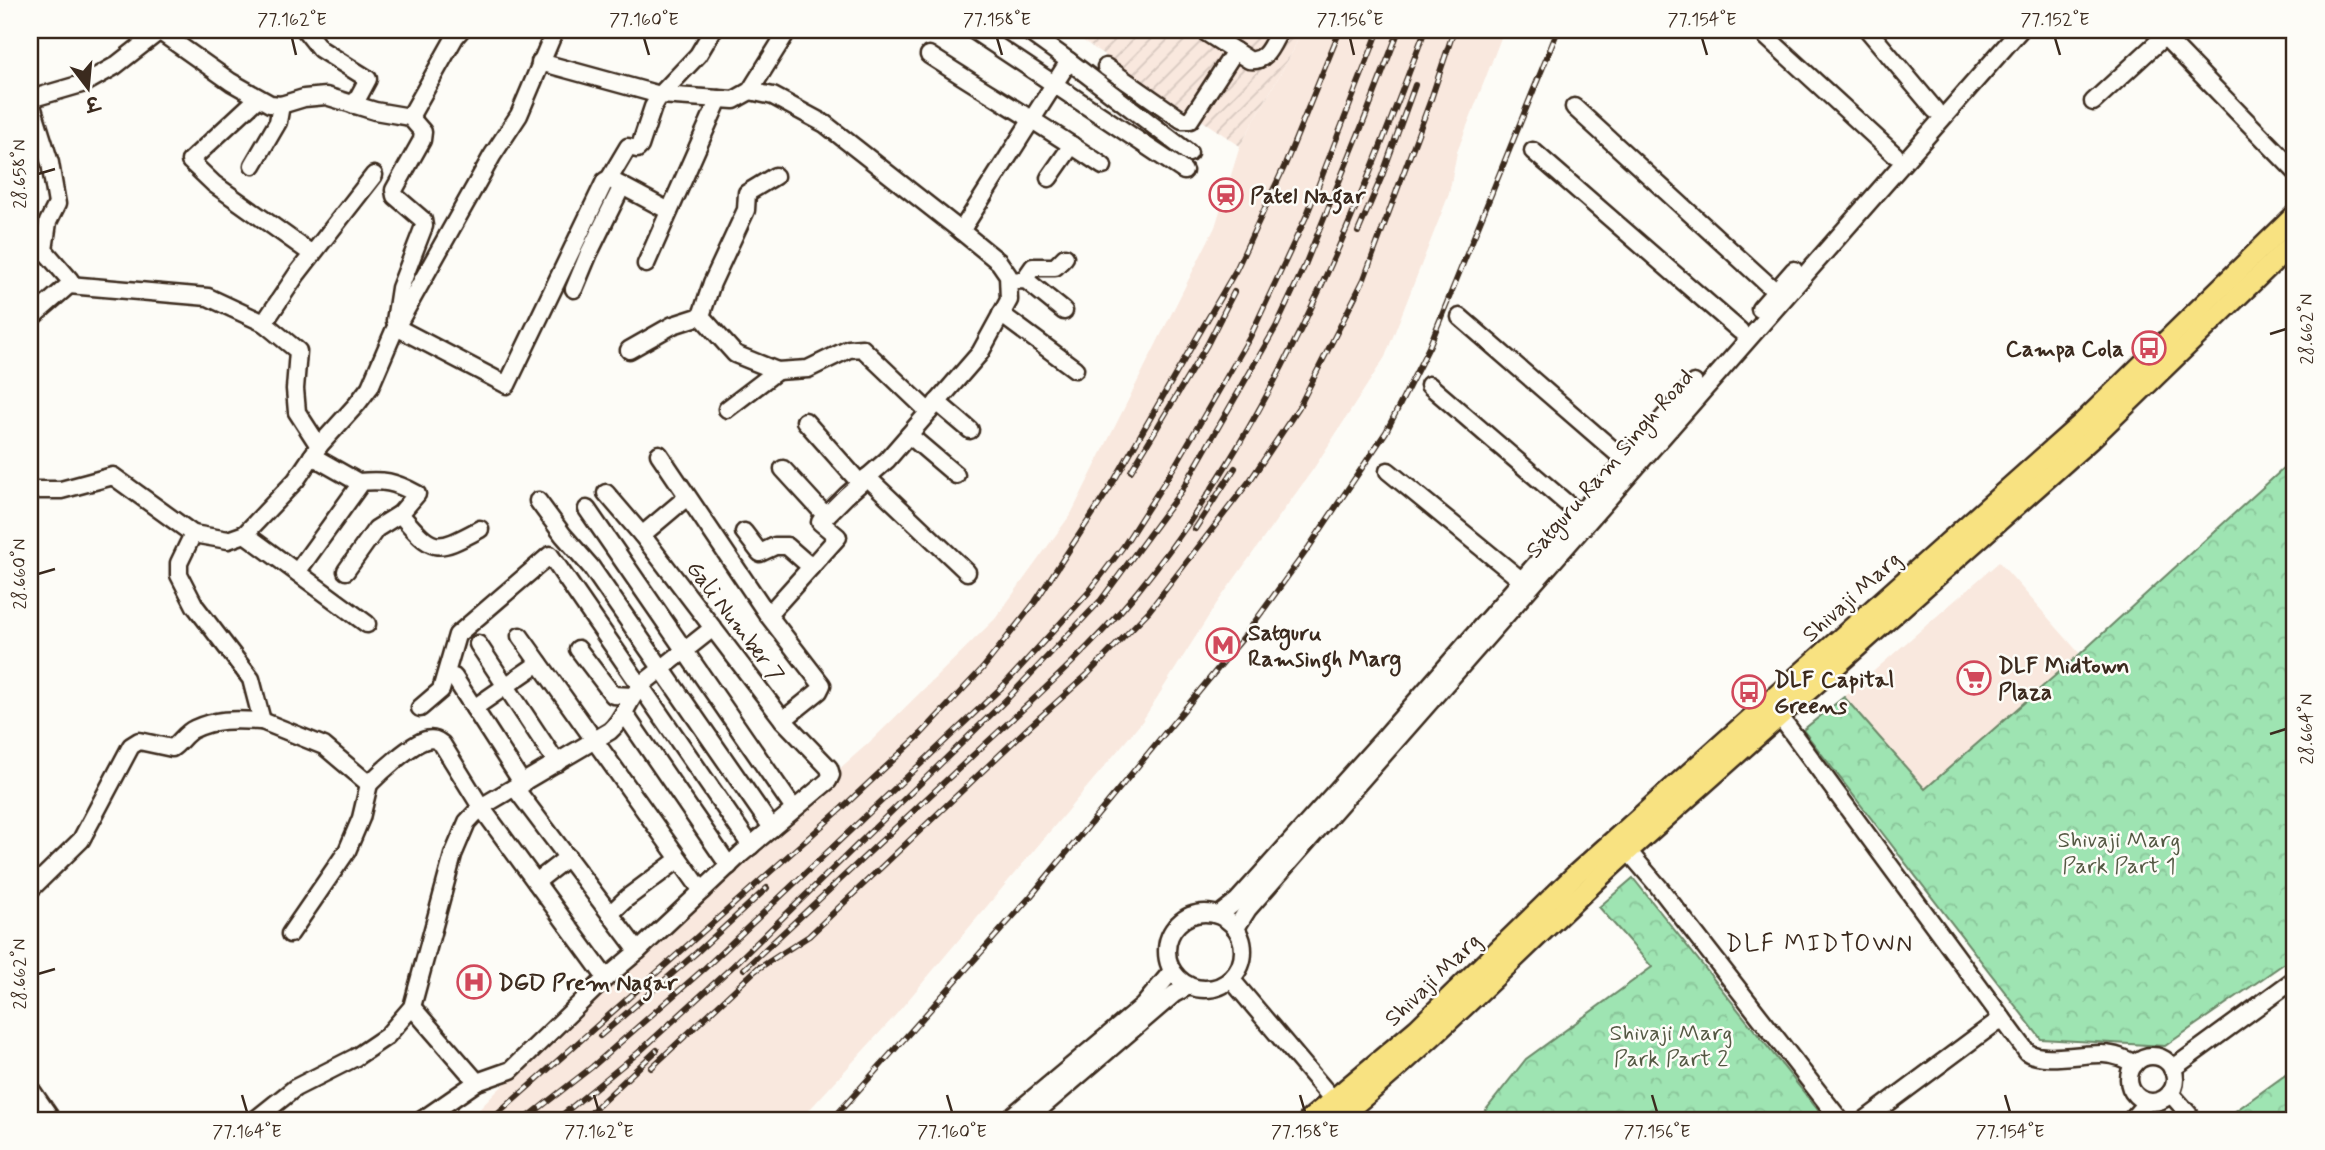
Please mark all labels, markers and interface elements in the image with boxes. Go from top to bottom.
text: 77.162°E [257,8,327,32]
text: 77.160°E [609,8,679,32]
text: 77.158°E [963,8,1031,32]
text: 77.156°E [1317,8,1383,32]
text: 77.154°E [1667,8,1737,32]
text: 77.152°E [2020,8,2090,32]
north arrow [52,52,122,122]
text: उ [80,89,104,117]
text: 28.658°N [8,139,32,209]
station icon: Patel Nagar [1207,176,1245,214]
place label: Patel Nagar [1250,182,1367,215]
text: 28.662°N [2295,294,2319,364]
bus stop icon: Campa Cola [2130,329,2168,367]
place label: Campa Cola [2006,335,2124,365]
street label: Satguru Ram Singh Road [1520,363,1703,567]
text: 28.660°N [8,539,32,609]
street label: Shivaji Marg [1797,545,1908,650]
street label: Gali Number 7 [679,555,790,689]
place label: Satguru Ramsingh Marg [1248,619,1402,678]
metro station icon: Satguru Ramsingh Marg [1204,626,1242,664]
place label: DLF Midtown Plaza [1998,652,2130,708]
supermarket icon: DLF Midtown Plaza [1955,659,1993,697]
place label: DLF Capital Greens [1774,666,1894,722]
bus stop icon: DLF Capital Greens [1730,673,1768,711]
text: 28.664°N [2295,694,2319,764]
park label: Shivaji Marg Park Part 1 [2057,826,2181,882]
street label: Shivaji Marg [1379,927,1488,1034]
district label: DLF MIDTOWN [1726,929,1914,960]
text: 28.662°N [8,939,32,1009]
hospital icon: DGD Prem Nagar [455,963,493,1001]
place label: DGD Prem Nagar [498,969,679,1002]
park label: Shivaji Marg Park Part 2 [1609,1019,1733,1075]
text: 77.164°E [212,1120,282,1144]
text: 77.162°E [564,1120,634,1144]
text: 77.160°E [917,1120,987,1144]
text: 77.158°E [1271,1120,1339,1144]
text: 77.156°E [1624,1120,1690,1144]
text: 77.154°E [1975,1120,2045,1144]

